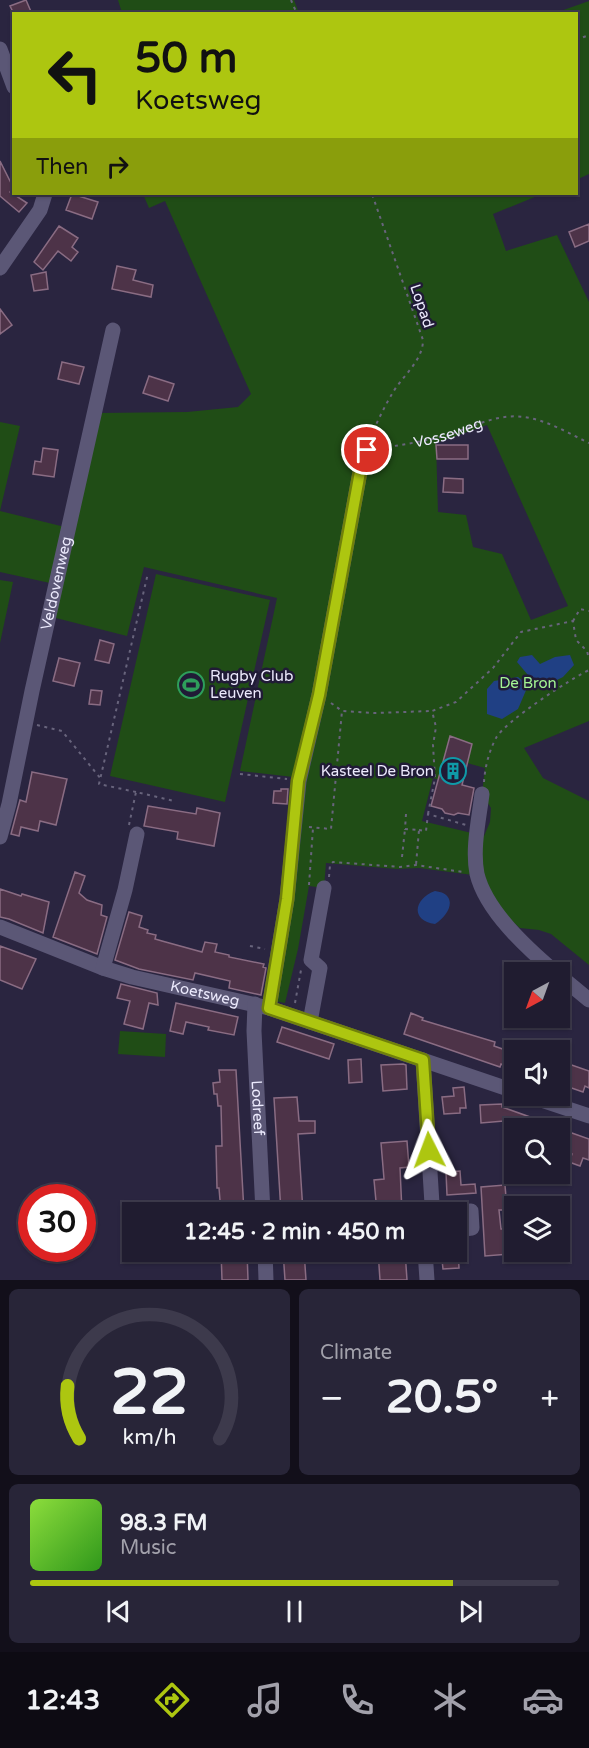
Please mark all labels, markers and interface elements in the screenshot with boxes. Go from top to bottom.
text: 50 m [135,33,237,84]
icon: left [36,36,114,114]
text: Koetsweg [135,84,261,117]
icon: right [101,150,134,183]
text: Then [36,154,89,180]
street label: Lopad [406,282,438,330]
street label: Vosseweg [412,414,485,451]
pin [341,424,392,475]
icon: arrive [350,433,383,466]
street label: Veldovenweg [37,535,75,632]
place label: Rugby Club Leuven [210,667,293,702]
sports icon: Rugby Club Leuven [176,670,206,700]
park label: De Bron [499,674,557,692]
building icon: Kasteel De Bron [438,756,468,786]
place label: Kasteel De Bron [321,762,434,780]
north arrow [504,962,570,1028]
map controls [504,962,570,1262]
street label: Koetsweg [169,977,241,1010]
button: sound [504,1040,570,1106]
street label: Lodreef [247,1080,268,1136]
position arrow [397,1118,461,1182]
button: search [504,1118,570,1184]
speed limit sign: 30 [18,1184,96,1262]
button: layers [504,1196,570,1262]
text: 12:45 · 2 min · 450 m [184,1219,405,1245]
text: Climate [320,1341,392,1365]
text: 22 [110,1356,189,1431]
text: 20.5° [386,1371,498,1425]
text: − [320,1379,344,1418]
text: + [540,1379,559,1418]
text: km/h [123,1424,176,1450]
text: 98.3 FM [120,1510,208,1536]
text: Music [120,1536,176,1560]
icon: previous [102,1595,135,1628]
icon: pause [278,1595,311,1628]
icon: next [454,1595,487,1628]
icon: directions [151,1679,193,1721]
icon: music [244,1679,286,1721]
icon: phone [336,1679,378,1721]
icon: climate [429,1679,471,1721]
icon: car [522,1679,564,1721]
text: 12:43 [25,1684,100,1717]

